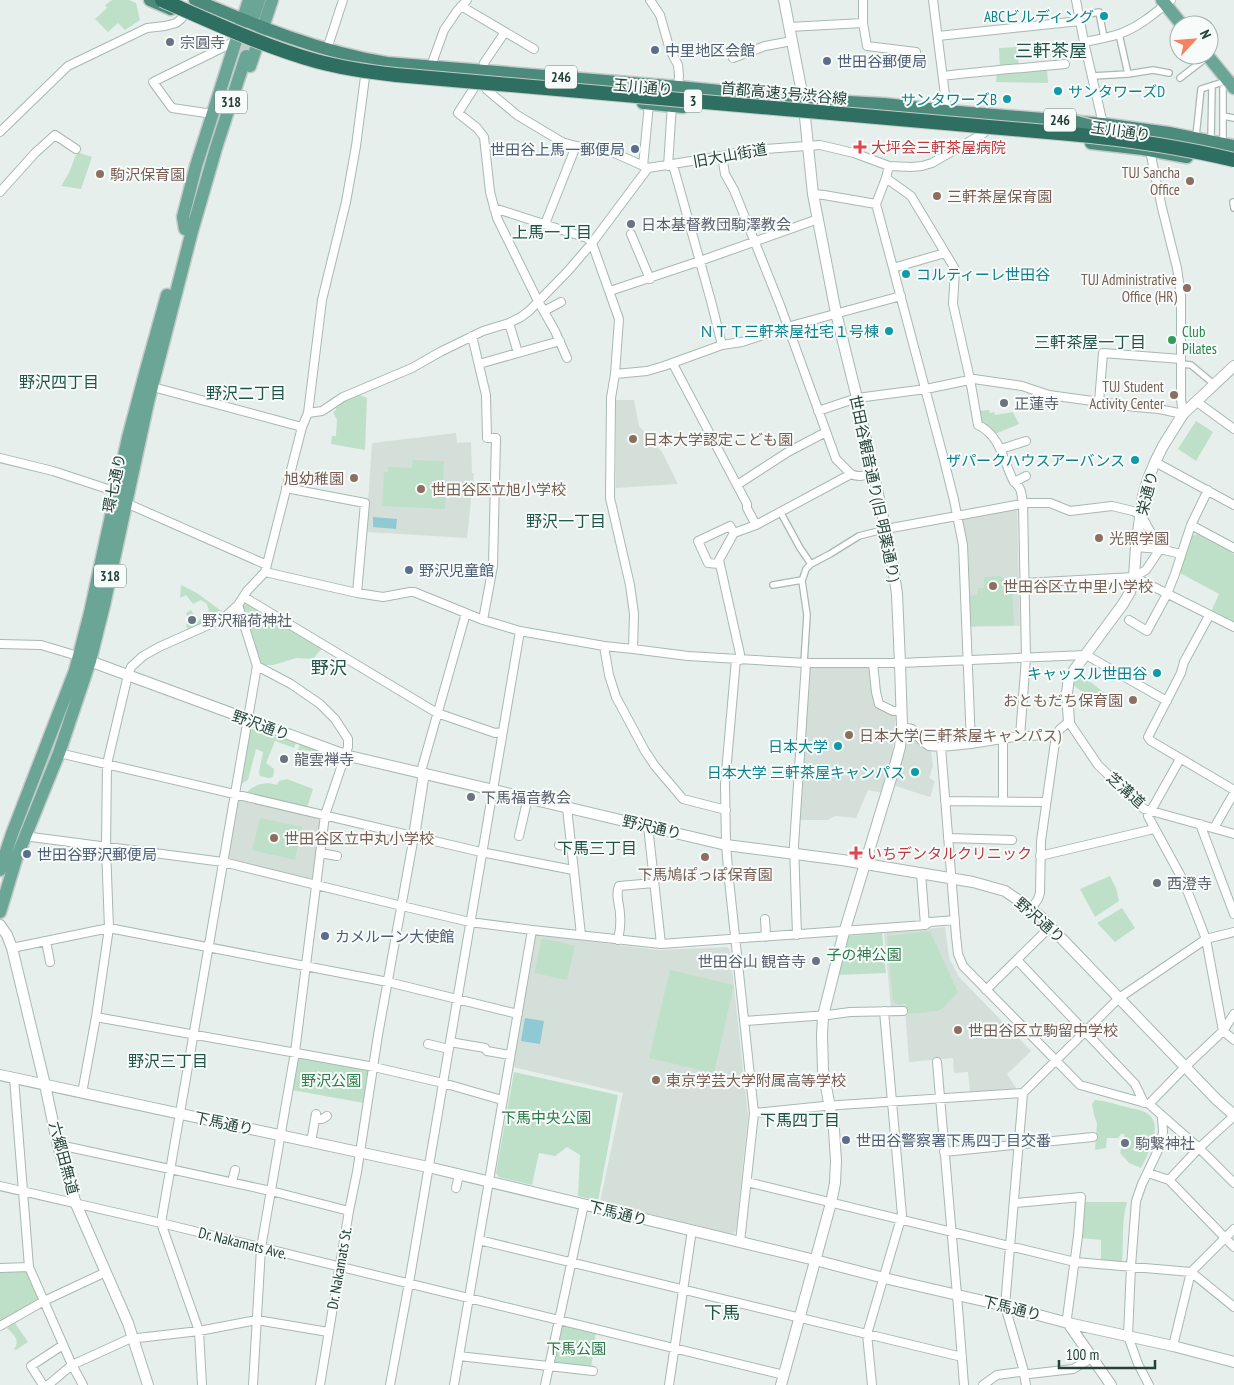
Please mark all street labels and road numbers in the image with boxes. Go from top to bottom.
road number: 246 [545,66,577,88]
street label: 玉川通り [612,75,674,99]
street label: 首都高速3号渋谷線 [720,78,848,108]
road number: 318 [215,90,247,114]
road number: 3 [684,90,702,112]
road number: 246 [1044,108,1076,132]
street label: 玉川通り [1090,117,1152,145]
street label: 旧大山街道 [691,139,769,171]
street label: 世田谷観音通り(旧 明薬通り) [846,393,904,583]
street label: 環七通り [98,452,130,514]
street label: 栄通り [1132,469,1162,517]
road number: 318 [94,564,126,588]
street label: 野沢通り [230,706,292,744]
street label: 芝溝道 [1103,768,1149,812]
street label: 野沢通り [621,811,683,843]
street label: 野沢通り [1011,893,1069,947]
street label: 下馬通り [193,1107,255,1139]
street label: 六郷田無道 [45,1119,83,1197]
street label: 下馬通り [587,1197,649,1229]
street label: Dr. Nakamats Ave. [197,1223,290,1263]
street label: Dr. Nakamats St. [322,1225,356,1311]
street label: 下馬通り [981,1292,1043,1324]

